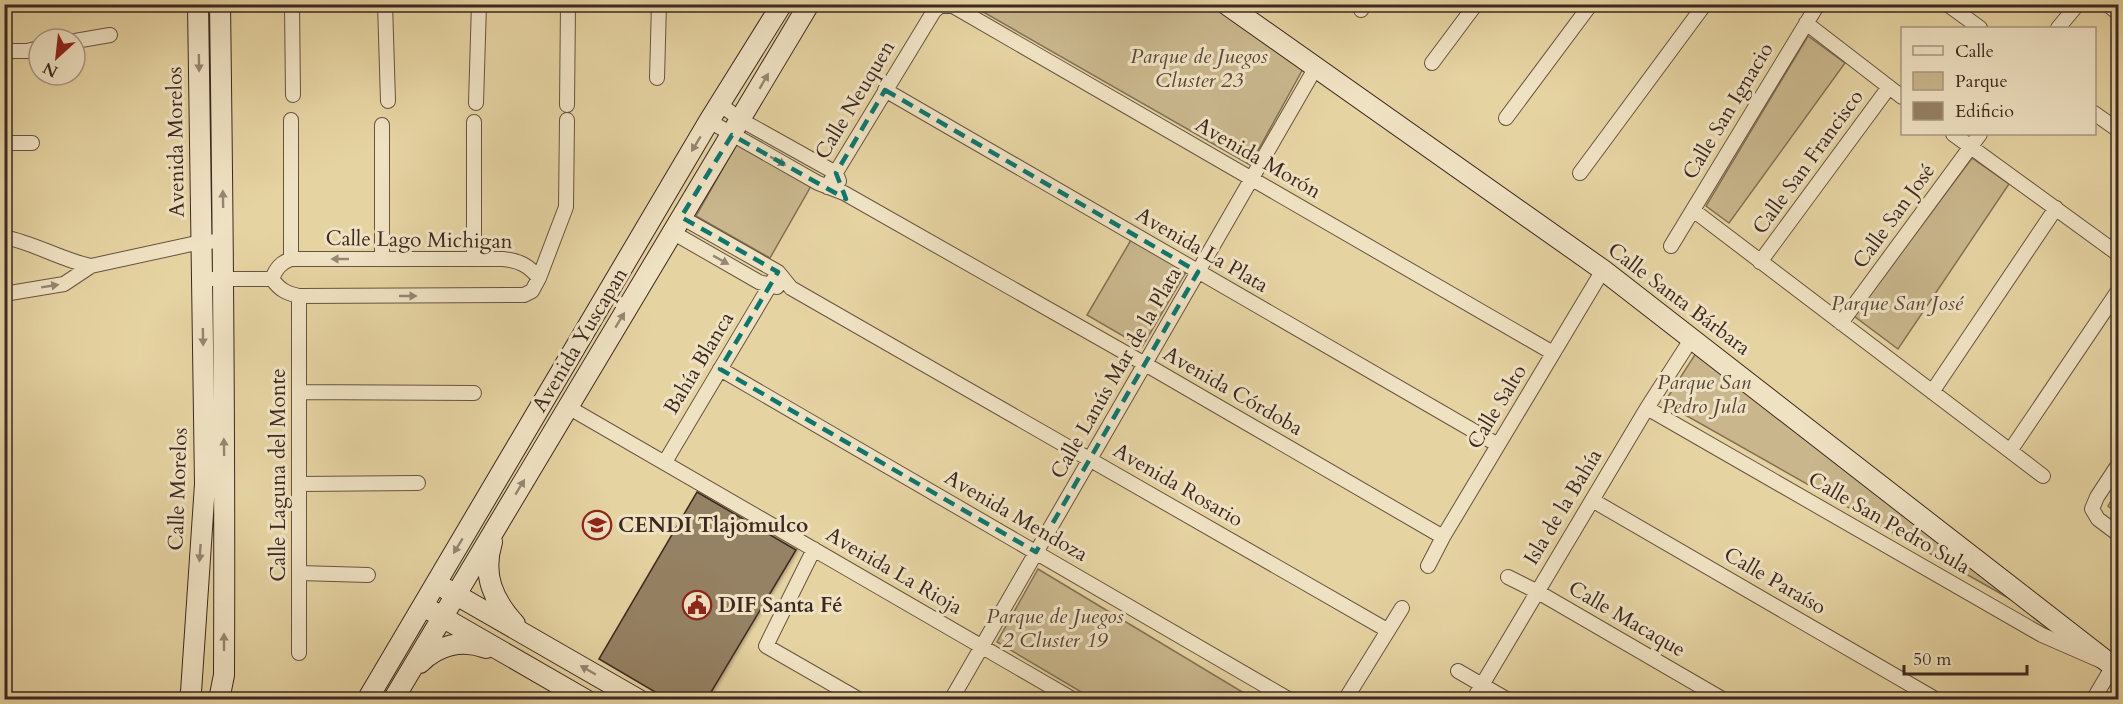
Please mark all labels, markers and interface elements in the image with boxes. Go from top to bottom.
north arrow [27,27,87,87]
legend [1901,27,2096,135]
street label: Calle Neuquen [808,35,902,165]
street label: Calle San Ignacio [1676,37,1780,185]
text: Calle [1955,39,1994,64]
park label: Parque de Juegos Cluster 23 [1130,42,1268,95]
one-way arrow [194,53,203,72]
text: N [39,56,62,82]
street label: Avenida Morelos [160,66,192,218]
text: Parque [1955,69,2008,94]
one-way arrow [759,73,770,89]
street label: Calle San Francisco [1746,84,1870,240]
text: Edificio [1955,99,2014,124]
street label: Avenida Morón [1190,110,1326,206]
one-way arrow [691,135,701,152]
one-way arrow [770,156,787,166]
street label: Calle San José [1846,158,1942,274]
one-way arrow [218,190,228,209]
street label: Avenida La Plata [1130,200,1274,300]
street label: Calle Lago Michigan [325,224,513,256]
street label: Calle Santa Bárbara [1602,236,1756,362]
one-way arrow [331,254,350,264]
one-way arrow [712,255,729,265]
street label: Avenida Yuscapan [525,262,635,418]
street label: Calle Lanús Mar de la Plata [1043,262,1189,484]
one-way arrow [41,282,60,291]
park label: Parque San José [1831,289,1965,318]
one-way arrow [399,291,418,301]
street label: Bahía Blanca [657,306,741,420]
one-way arrow [615,311,625,328]
one-way arrow [198,328,207,347]
street label: Avenida Córdoba [1158,339,1308,443]
street label: Calle Salto [1460,359,1534,455]
street label: Calle Laguna del Monte [264,368,293,582]
park label: Parque San Pedro Jula [1657,368,1752,421]
street label: Calle Morelos [161,427,195,551]
street label: Avenida Rosario [1108,436,1248,534]
one-way arrow [219,437,229,456]
street label: Isla de la Bahía [1517,444,1609,570]
street label: Avenida Mendoza [939,463,1093,569]
street label: Calle San Pedro Sula [1803,465,1975,581]
one-way arrow [514,479,525,495]
school or university icon: CENDI Tlajomulco [581,509,613,541]
place label: CENDI Tlajomulco [618,511,808,540]
street label: Avenida La Rioja [820,520,968,622]
one-way arrow [453,538,463,555]
street label: Calle Paraíso [1719,540,1831,622]
one-way arrow [195,544,205,563]
street label: Calle Macaque [1563,574,1691,664]
public building icon: DIF Santa Fé [681,589,713,621]
place label: DIF Santa Fé [718,591,843,620]
park label: Parque de Juegos 2 Cluster 19 [986,602,1124,655]
one-way arrow [219,632,229,651]
scale bar [1904,638,2027,676]
text: 50 m [1913,647,1952,672]
one-way arrow [580,665,596,676]

